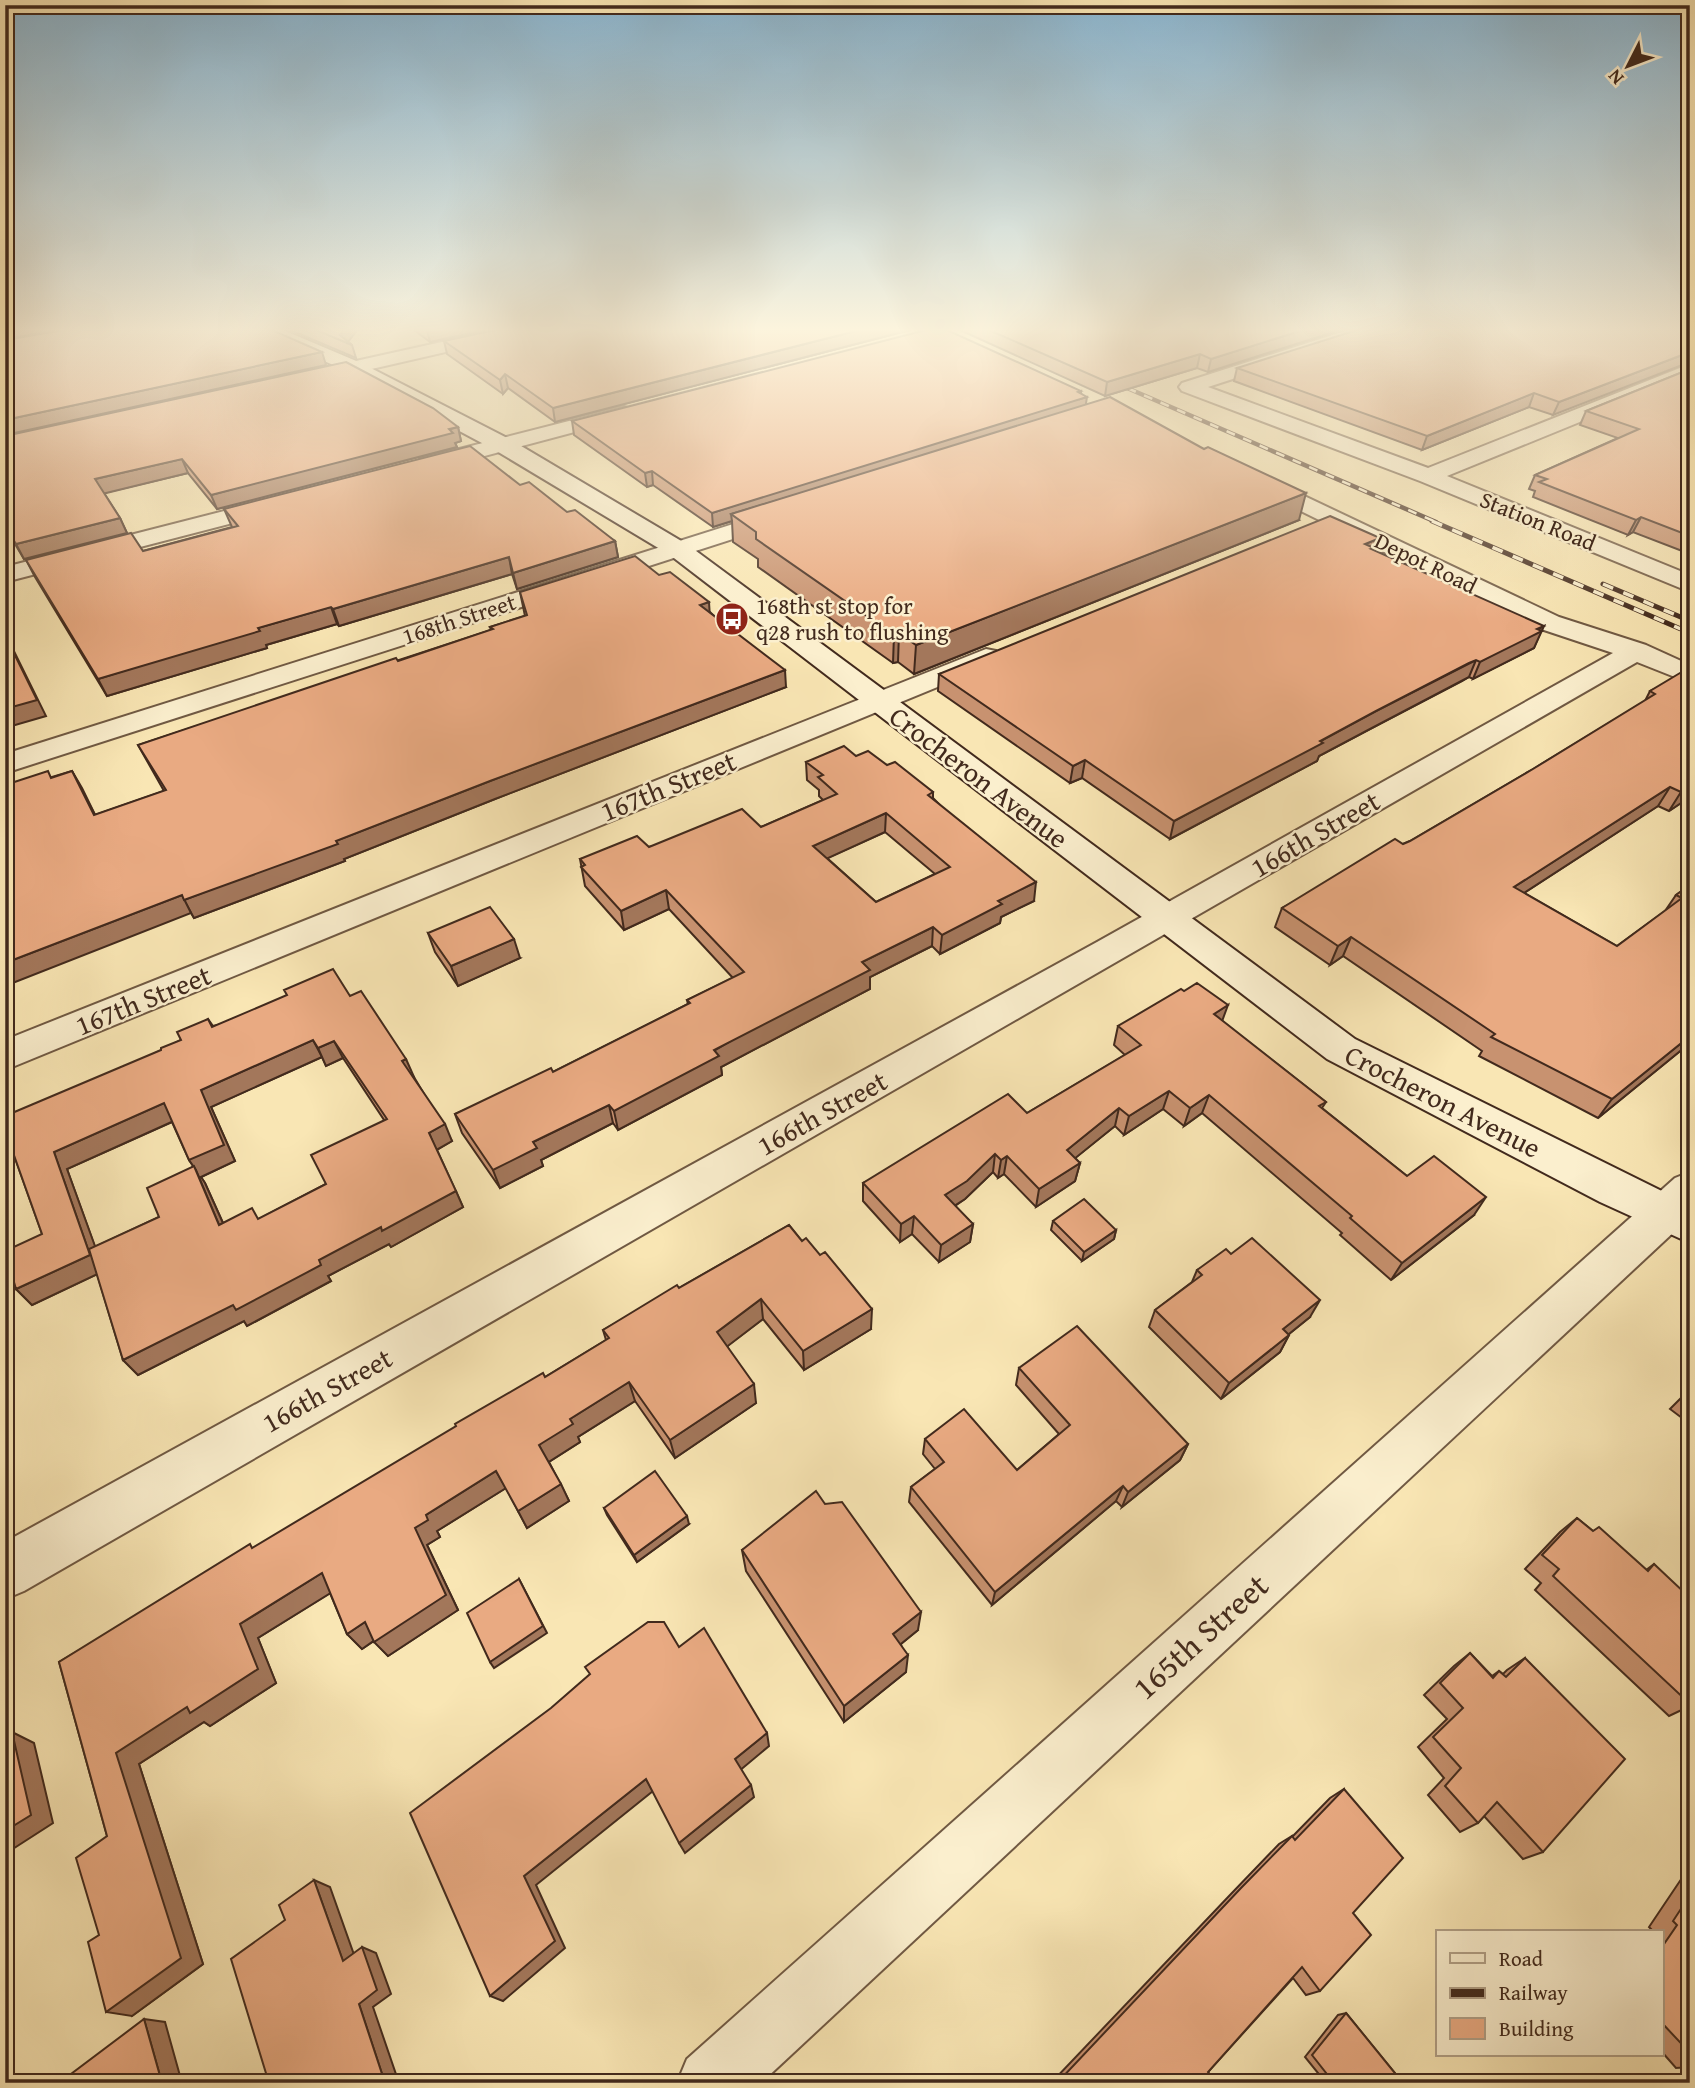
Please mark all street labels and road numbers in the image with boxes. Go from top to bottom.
street label: Station Road [1475,482,1602,559]
street label: Depot Road [1369,524,1484,602]
street label: 168th Street [398,585,520,652]
street label: Crocheron Avenue [881,696,1077,858]
street label: 167th Street [594,740,742,831]
street label: 166th Street [1243,780,1387,887]
street label: 167th Street [69,954,217,1045]
street label: Crocheron Avenue [1338,1034,1548,1168]
street label: 166th Street [749,1060,894,1165]
street label: 166th Street [254,1337,399,1442]
street label: 165th Street [1121,1562,1279,1710]

